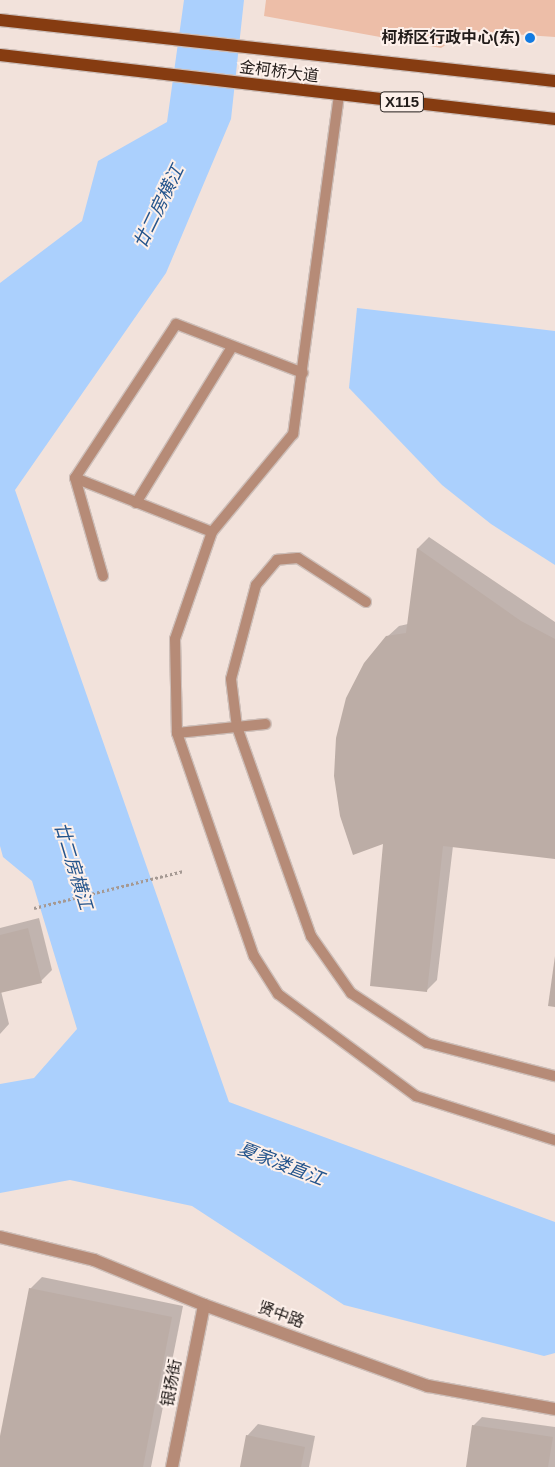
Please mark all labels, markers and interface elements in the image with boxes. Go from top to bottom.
place label: 柯桥区行政中心(东) [381,28,520,48]
marker: 柯桥区行政中心(东) [524,32,536,44]
street label: 金柯桥大道 [238,58,320,86]
road number: X115 [380,90,424,114]
water label: 廿二房横江 [130,162,188,252]
water label: 廿二房横江 [50,820,96,912]
water label: 夏家溇直江 [235,1138,327,1190]
street label: 贤中路 [255,1298,307,1332]
street label: 银扬街 [158,1358,186,1408]

